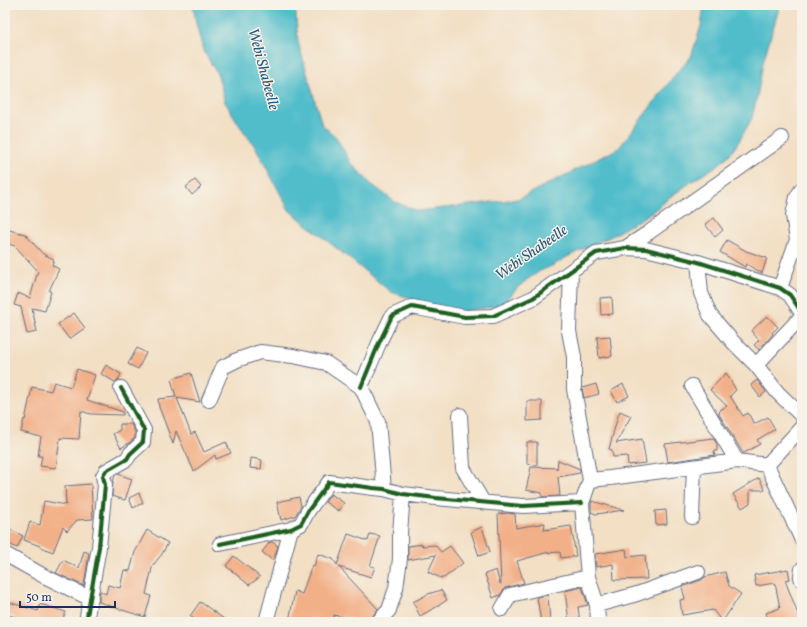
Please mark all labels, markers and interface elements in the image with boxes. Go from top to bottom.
water label: Webi Shabeelle [242,26,284,113]
water label: Webi Shabeelle [491,220,573,286]
scale bar [20,583,115,609]
text: 50 m [26,590,52,606]

